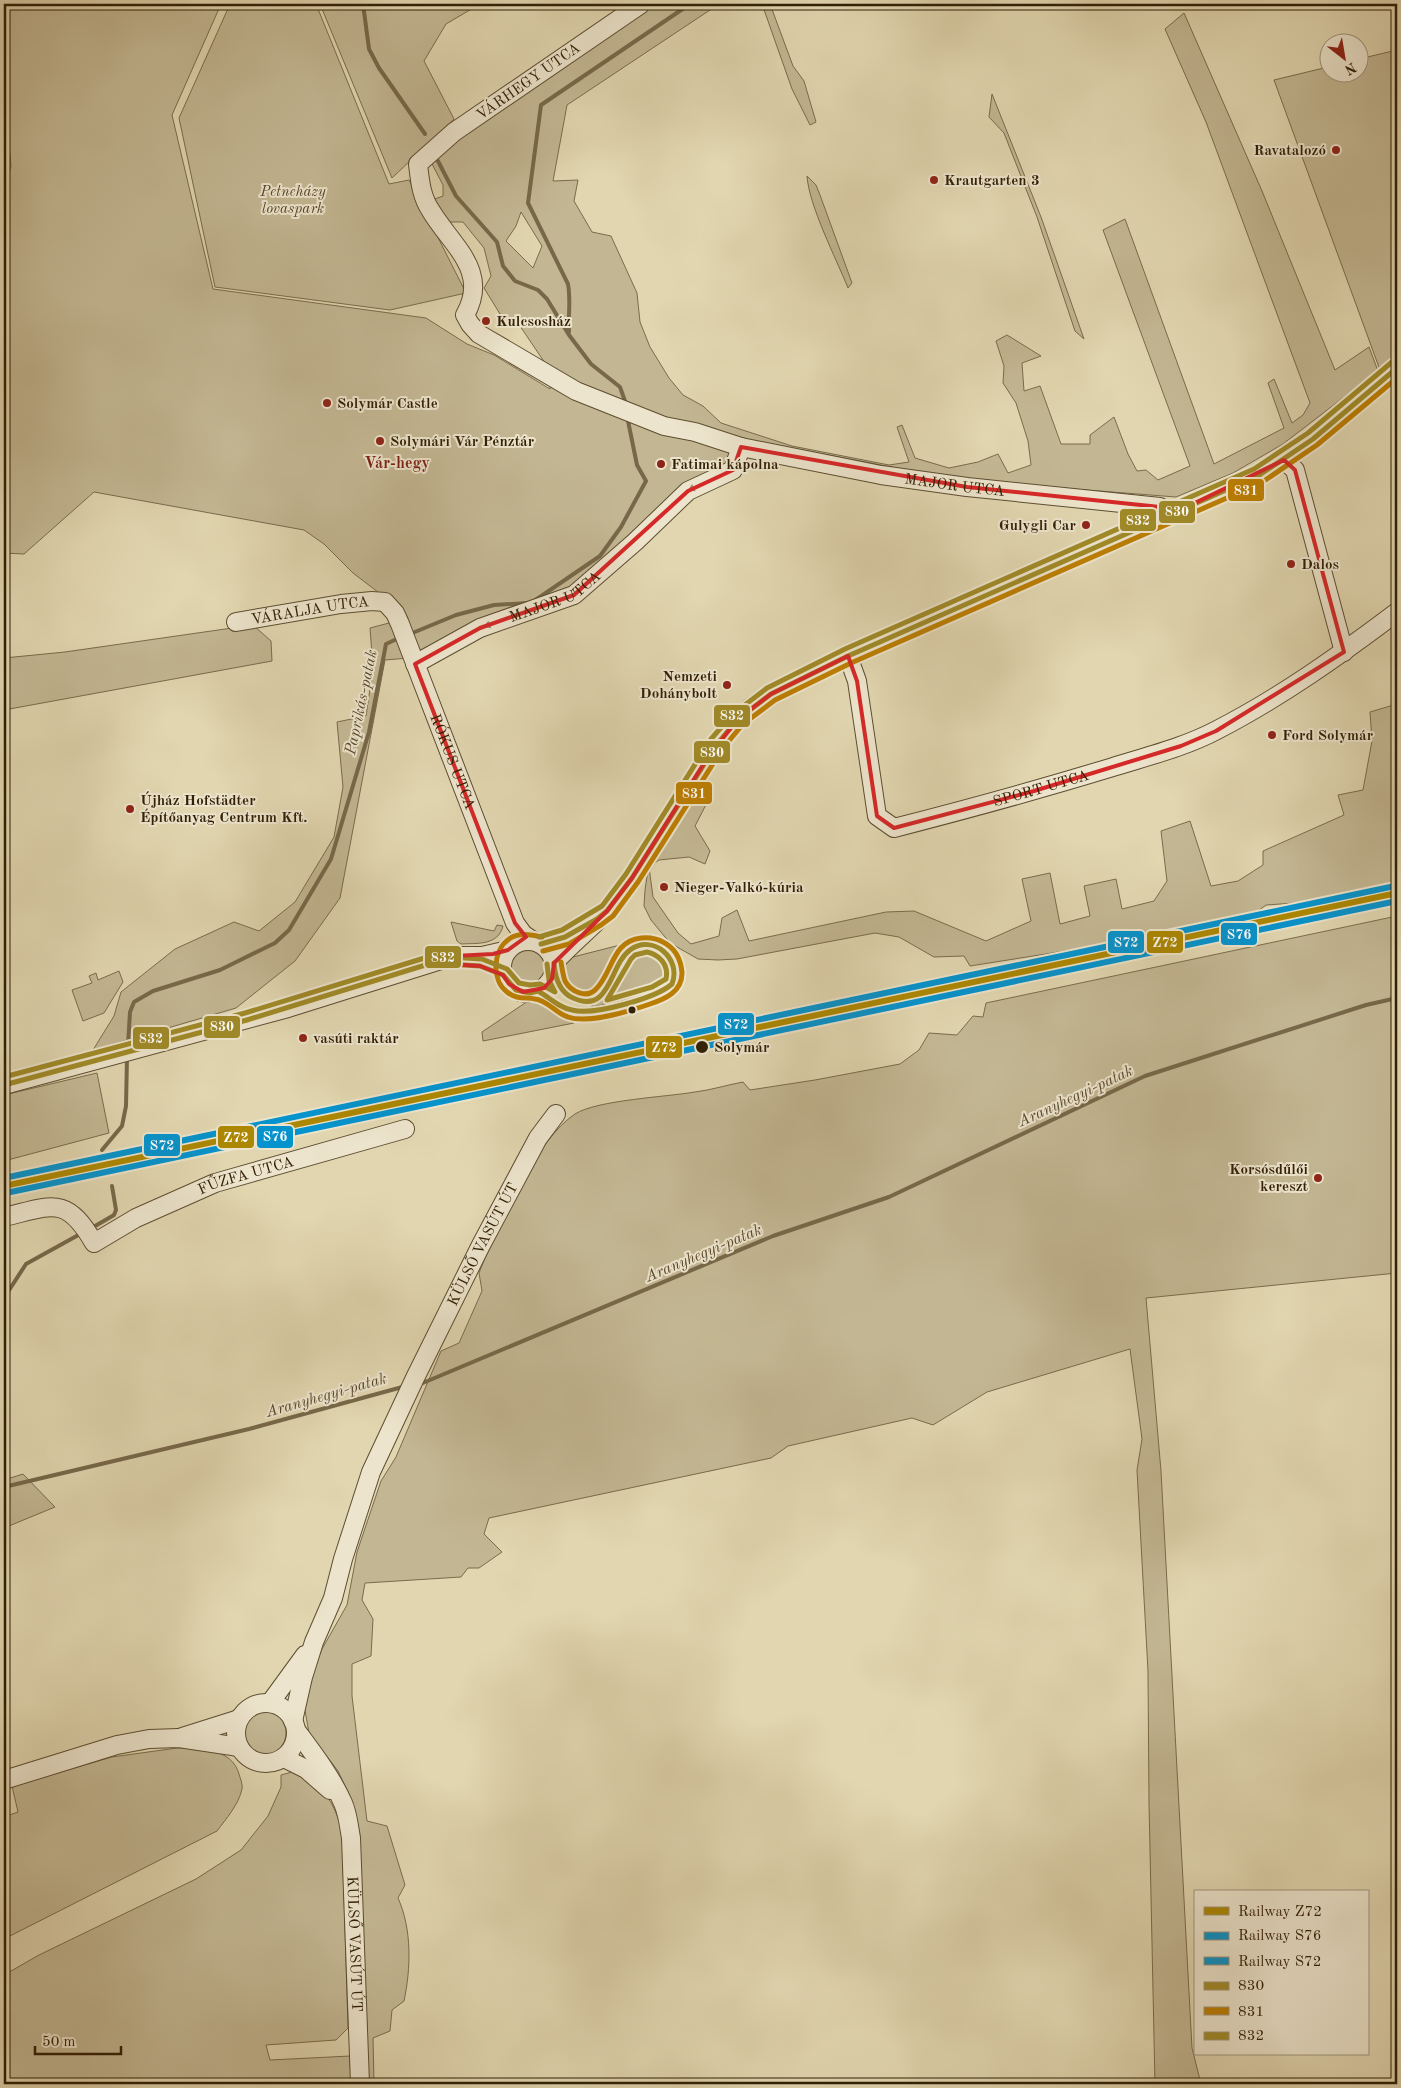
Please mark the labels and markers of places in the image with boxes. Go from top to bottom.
place label: Ravatalozó [1253,144,1326,159]
marker: Ravatalozó [1330,144,1342,156]
marker: Krautgarten 3 [928,174,940,186]
place label: Krautgarten 3 [944,174,1040,189]
marker: Kulcsosház [480,315,492,327]
place label: Kulcsosház [496,315,571,330]
marker: Solymár Castle [321,397,333,409]
place label: Solymár Castle [337,397,438,412]
marker: Solymári Vár Pénztár [374,435,386,447]
place label: Solymári Vár Pénztár [390,435,535,450]
marker: Fatimai kápolna [655,458,667,470]
place label: Fatimai kápolna [671,458,779,473]
place label: Gulygli Car [999,519,1076,534]
marker: Gulygli Car [1080,519,1092,531]
marker: Dalos [1285,558,1297,570]
place label: Dalos [1301,558,1339,573]
place label: Nemzeti Dohánybolt [640,670,718,702]
marker: Nemzeti Dohánybolt [721,679,733,691]
marker: Ford Solymár [1266,729,1278,741]
place label: Ford Solymár [1282,729,1374,744]
place label: Újház Hofstädter Építőanyag Centrum Kft. [140,791,308,826]
marker: Újház Hofstädter Építőanyag Centrum Kft. [124,803,136,815]
marker: Nieger-Valkó-kúria [658,881,670,893]
place label: Nieger-Valkó-kúria [674,881,804,896]
unlabelled marker [627,1005,637,1015]
marker: vasúti raktár [297,1032,309,1044]
place label: vasúti raktár [313,1032,399,1047]
marker: Solymár [694,1039,710,1055]
place label: Solymár [714,1041,770,1056]
place label: Korsósdűlői kereszt [1229,1163,1309,1195]
marker: Korsósdűlői kereszt [1312,1172,1324,1184]

